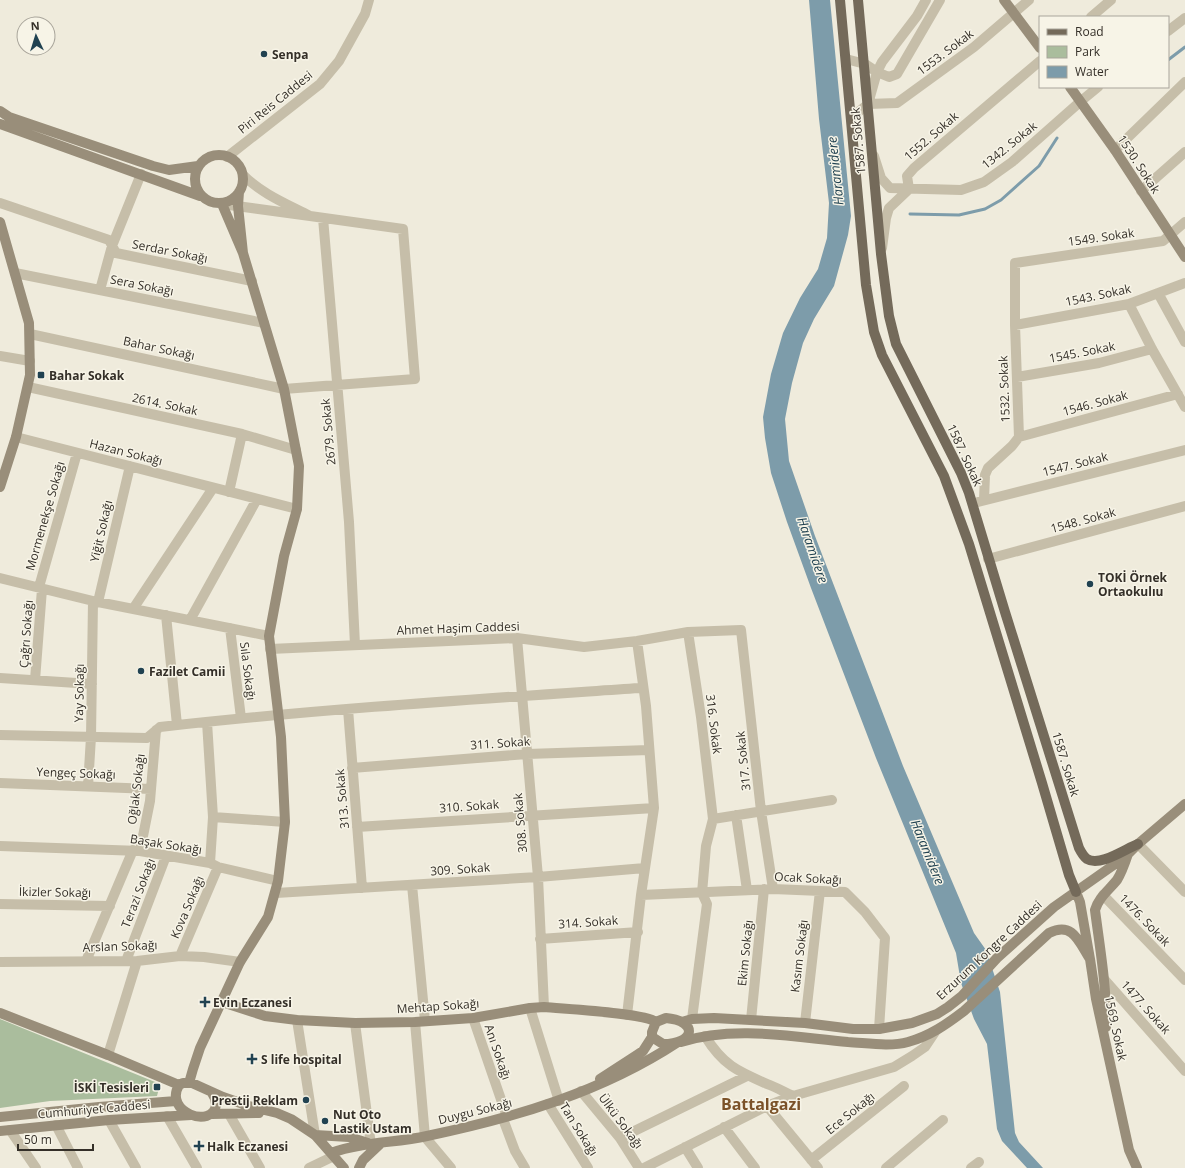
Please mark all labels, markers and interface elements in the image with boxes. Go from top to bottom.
north arrow [16,16,56,56]
legend [1039,16,1169,88]
text: N [30,18,40,33]
text: Road [1075,23,1104,40]
street label: 1553. Sokak [913,25,977,79]
text: Park [1075,43,1101,60]
place label: Senpa [272,46,308,63]
marker: Senpa [259,49,269,59]
text: Water [1075,63,1109,80]
street label: Piri Reis Caddesi [234,67,316,137]
street label: 1587. Sokak [847,106,869,175]
street label: 1552. Sokak [900,107,962,164]
street label: 1342. Sokak [978,117,1041,173]
street label: 1530. Sokak [1114,131,1165,197]
water label: Haramidere [822,135,848,206]
street label: 1549. Sokak [1067,224,1136,250]
street label: Serdar Sokağı [131,235,209,267]
street label: Sera Sokağı [109,271,175,299]
street label: 1543. Sokak [1064,280,1133,310]
street label: Bahar Sokağı [122,332,196,364]
street label: 1545. Sokak [1048,337,1117,367]
street label: 1532. Sokak [994,355,1014,423]
place label: Bahar Sokak [49,367,125,384]
marker: Bahar Sokak [36,370,46,380]
street label: 1546. Sokak [1061,386,1130,420]
street label: 2614. Sokak [131,389,200,419]
street label: 2679. Sokak [317,397,339,466]
street label: 1587. Sokak [943,421,987,489]
street label: Hazan Sokağı [88,435,164,469]
street label: 1547. Sokak [1041,448,1110,480]
street label: Mormenekşe Sokağı [21,459,69,573]
street label: Yiğit Sokağı [86,498,116,564]
street label: 1548. Sokak [1049,503,1118,537]
water label: Haramidere [793,515,833,586]
place label: TOKİ Örnek Ortaokulıu [1098,569,1168,600]
marker: TOKİ Örnek Ortaokulıu [1085,579,1095,589]
street label: Çağrı Sokağı [15,599,37,669]
street label: Ahmet Haşim Caddesi [396,617,520,639]
street label: Sıla Sokağı [236,641,260,701]
street label: Yay Sokağı [70,663,88,723]
place label: Fazilet Camii [149,663,225,680]
marker: Fazilet Camii [136,666,146,676]
street label: 316. Sokak [702,693,726,755]
street label: 317. Sokak [731,730,755,792]
street label: 1587. Sokak [1048,730,1084,799]
street label: 311. Sokak [470,732,531,754]
street label: Oğlak Sokağı [123,753,149,825]
street label: Yengeç Sokağı [36,763,116,783]
street label: 313. Sokak [331,768,353,830]
street label: 308. Sokak [509,792,531,854]
street label: 310. Sokak [439,795,500,817]
water label: Haramidere [907,817,949,888]
street label: Başak Sokağı [129,830,203,858]
street label: Terazi Sokağı [117,856,159,930]
street label: 309. Sokak [430,858,491,880]
street label: Ocak Sokağı [774,868,842,888]
street label: Kova Sokağı [166,873,208,941]
street label: İkizler Sokağı [19,883,91,901]
street label: 1476. Sokak [1116,890,1175,950]
street label: Erzurum Kongre Caddesi [932,897,1046,1003]
street label: 314. Sokak [558,911,619,933]
street label: Ekim Sokağı [733,919,757,987]
street label: Kasım Sokağı [786,919,812,993]
street label: Arslan Sokağı [82,936,158,956]
street label: 1477. Sokak [1117,976,1175,1038]
place label: Evin Eczanesi [213,994,292,1011]
street label: 1569. Sokak [1101,994,1131,1063]
street label: Mehtap Sokağı [396,995,480,1017]
marker: Evin Eczanesi [200,997,210,1007]
street label: Anı Sokağı [481,1022,515,1082]
place label: S life hospital [261,1051,342,1068]
marker: S life hospital [246,1053,258,1065]
place label: İSKİ Tesisleri [74,1079,149,1096]
marker: İSKİ Tesisleri [152,1082,162,1092]
street label: Ece Sokağı [822,1088,878,1138]
street label: Ülkü Sokağı [595,1090,647,1152]
place label: Prestij Reklam [211,1092,298,1109]
district label: Battalgazi [721,1093,801,1115]
street label: Duygu Sokağı [436,1094,514,1128]
marker: Prestij Reklam [301,1095,311,1105]
street label: Cumhuriyet Caddesi [37,1096,151,1122]
street label: Tan Sokağı [556,1099,602,1159]
place label: Nut Oto Lastik Ustam [333,1106,412,1137]
marker: Nut Oto Lastik Ustam [320,1116,330,1126]
scale bar [18,1126,93,1152]
text: 50 m [24,1131,52,1148]
place label: Halk Eczanesi [207,1138,288,1155]
marker: Halk Eczanesi [194,1141,204,1151]

